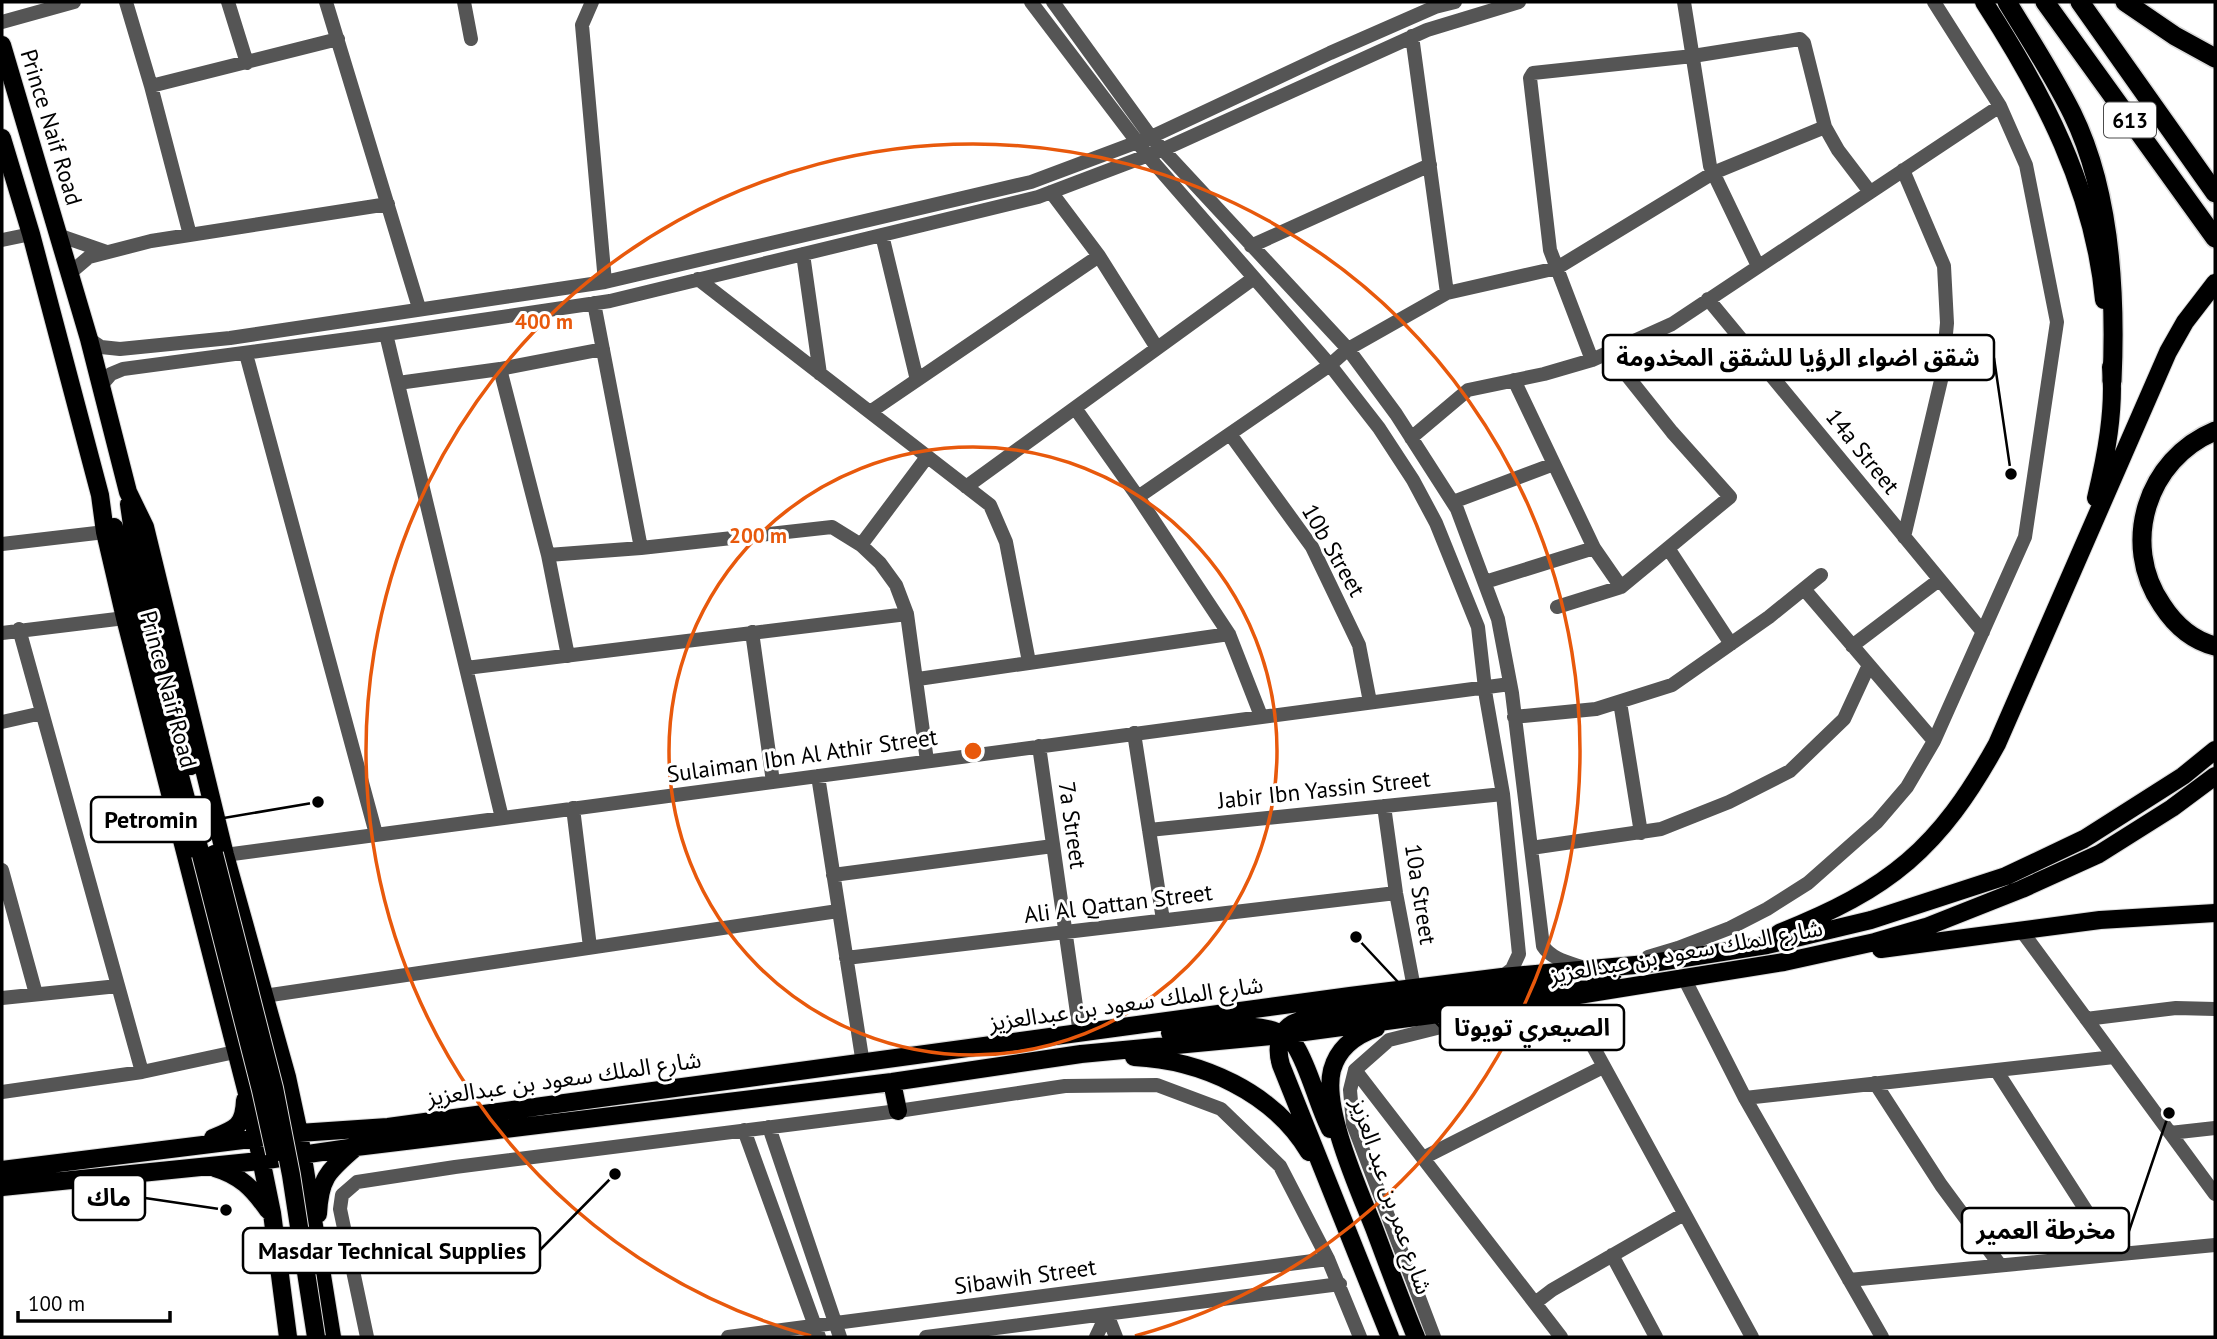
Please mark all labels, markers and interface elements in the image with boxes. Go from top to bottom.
street label: Prince Naif Road [15,46,89,208]
road number: 613 [2104,102,2156,138]
text: 400 m [515,308,573,335]
callout: شقق اضواء الرؤيا للشقق المخدومة [1603,335,1994,380]
text: شقق اضواء الرؤيا للشقق المخدومة [1616,342,1980,373]
street label: 14a Street [1820,402,1906,500]
street label: 10b Street [1296,498,1372,602]
text: 200 m [729,522,787,549]
street label: Prince Naif Road [134,607,204,771]
street label: Sulaiman Ibn Al Athir Street [665,722,939,788]
centre of rings [961,739,985,763]
street label: Jabir Ibn Yassin Street [1215,763,1432,815]
street label: 7a Street [1053,780,1093,871]
callout: Petromin [91,797,212,842]
text: Petromin [104,804,198,835]
street label: 10a Street [1399,842,1443,947]
street label: Ali Al Qattan Street [1022,877,1214,929]
street label: شارع الملك سعود بن عبدالعزيز [1546,913,1825,992]
street label: شارع الملك سعود بن عبدالعزيز [986,969,1265,1040]
callout: الصيعري تويوتا [1440,1005,1624,1050]
text: الصيعري تويوتا [1454,1012,1610,1048]
street label: شارع الملك سعود بن عبدالعزيز [424,1044,703,1115]
street label: شارع عمر بن عبد العزيز [1342,1093,1439,1299]
callout: ماك [73,1175,145,1220]
text: ماك [87,1182,131,1213]
callout: مخرطة العمير [1962,1208,2129,1253]
text: مخرطة العمير [1975,1215,2116,1246]
callout: Masdar Technical Supplies [243,1228,540,1273]
text: Masdar Technical Supplies [258,1235,526,1266]
street label: Sibawih Street [952,1252,1098,1300]
scale bar [18,1280,170,1324]
text: 100 m [28,1290,85,1317]

